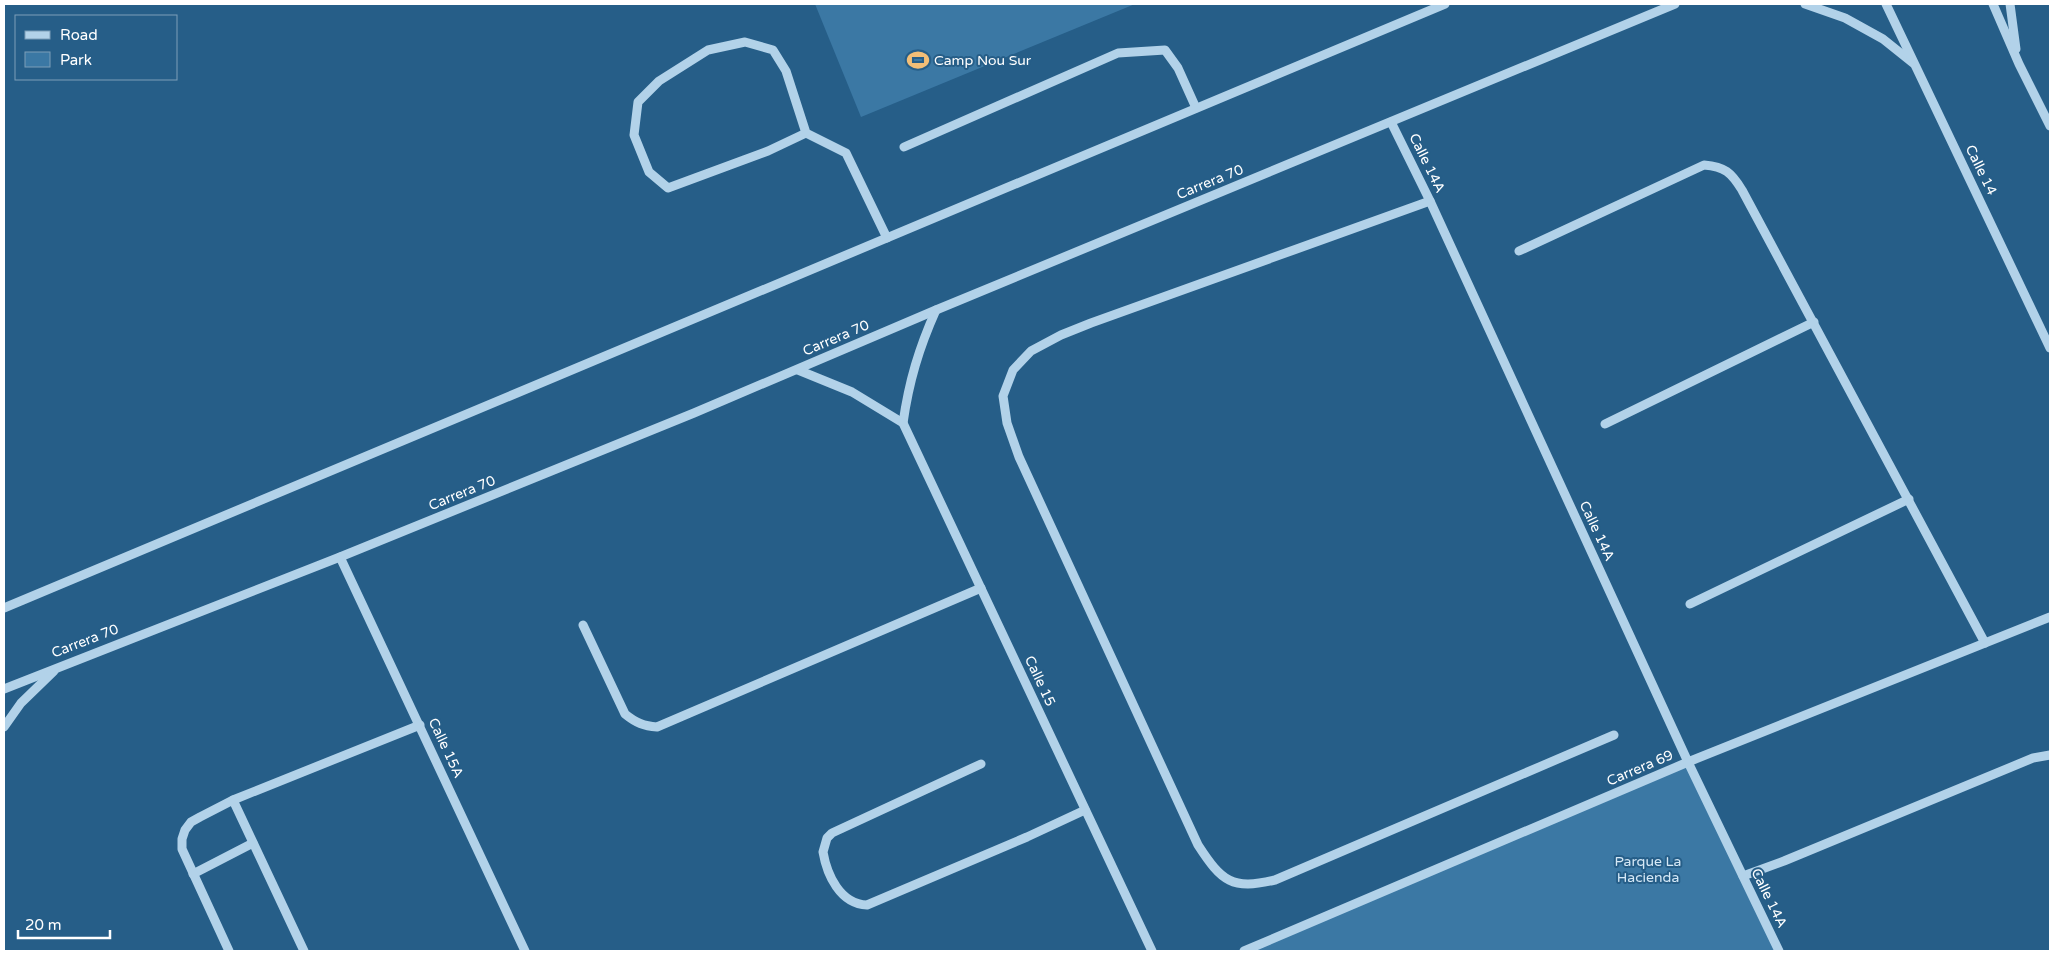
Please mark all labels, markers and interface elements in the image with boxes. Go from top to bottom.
legend [15,15,178,80]
text: Road [60,26,98,44]
sports icon: Camp Nou Sur [905,47,931,73]
text: Park [60,51,92,69]
place label: Camp Nou Sur [934,52,1032,69]
street label: Calle 14A [1405,130,1449,196]
street label: Calle 14 [1962,142,2001,198]
street label: Carrera 70 [1174,161,1246,203]
street label: Carrera 70 [800,316,872,360]
street label: Carrera 70 [426,472,498,514]
street label: Calle 14A [1576,498,1618,564]
street label: Carrera 70 [49,620,121,662]
street label: Calle 15 [1021,653,1059,709]
street label: Calle 15A [425,715,467,781]
street label: Carrera 69 [1604,746,1676,790]
park label: Parque La Hacienda [1615,853,1681,886]
street label: Calle 14A [1747,865,1791,931]
scale bar [18,908,110,940]
text: 20 m [25,916,62,934]

